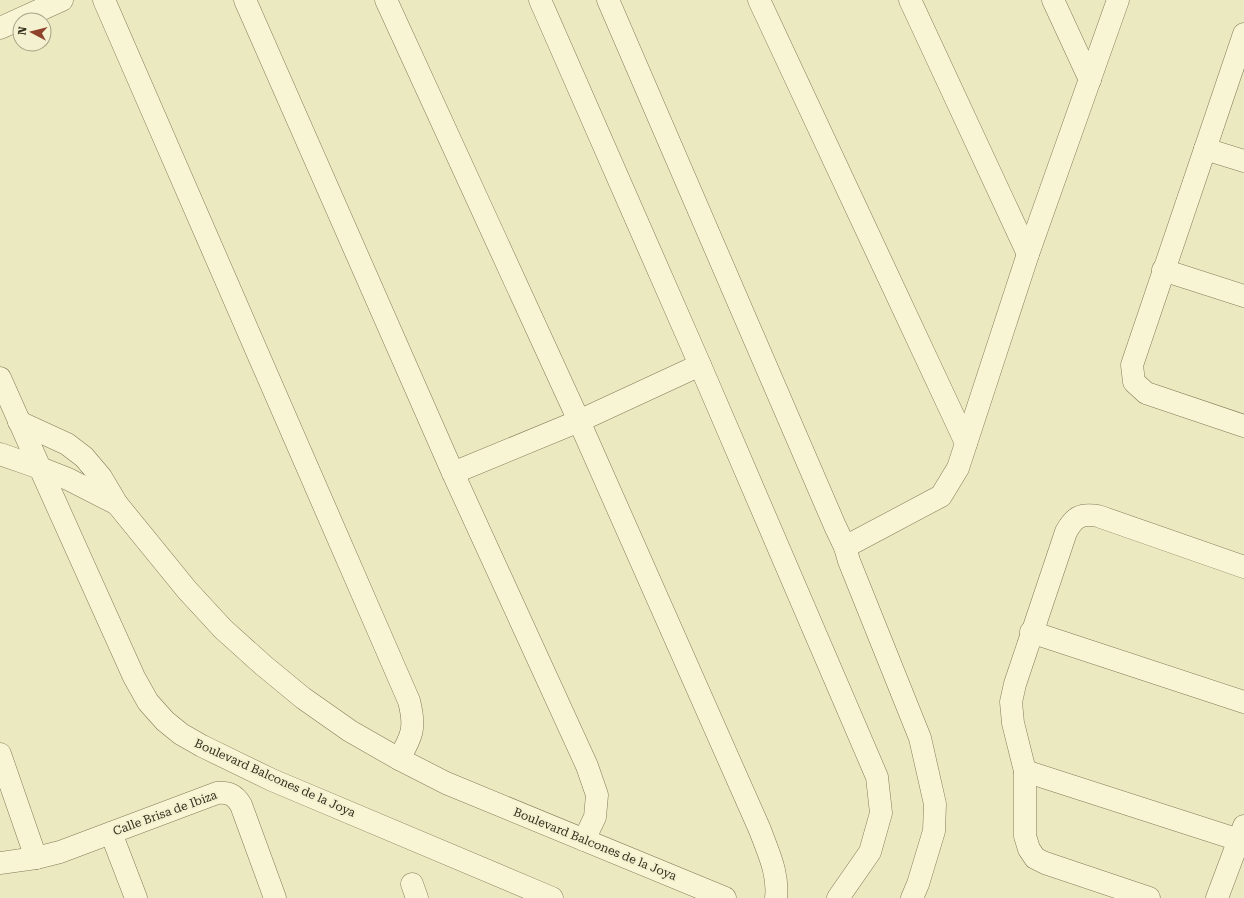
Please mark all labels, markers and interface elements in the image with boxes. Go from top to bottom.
north arrow [12,12,52,52]
text: N [16,25,30,36]
street label: Boulevard Balcones de la Joya [192,736,358,820]
street label: Calle Brisa de Ibiza [111,787,219,838]
street label: Boulevard Balcones de la Joya [511,805,679,883]

